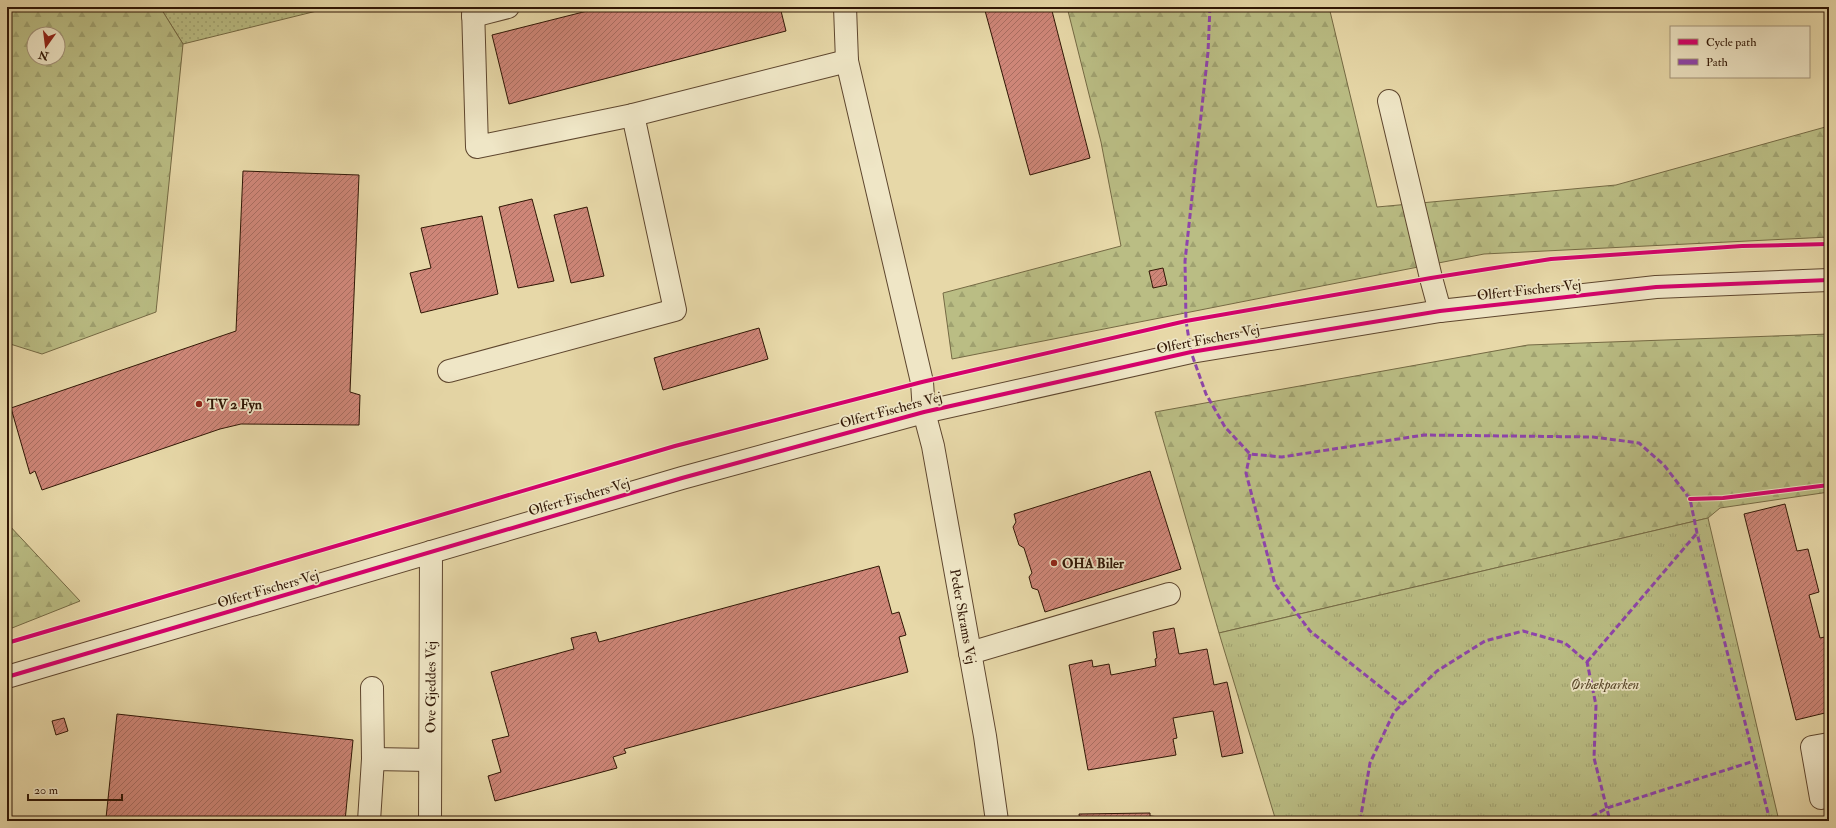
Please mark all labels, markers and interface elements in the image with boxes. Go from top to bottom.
north arrow [26,26,66,66]
legend [1670,26,1810,78]
text: Cycle path [1706,35,1757,50]
text: N [36,47,51,63]
text: Path [1706,55,1729,70]
street label: Olfert Fischers Vej [1476,276,1582,304]
street label: Olfert Fischers Vej [1155,321,1261,357]
street label: Olfert Fischers Vej [838,388,944,432]
place label: TV 2 Fyn [206,396,263,414]
marker: TV 2 Fyn [194,399,204,409]
street label: Olfert Fischers Vej [526,474,632,520]
place label: OHA Biler [1062,555,1125,572]
marker: OHA Biler [1049,558,1059,568]
street label: Olfert Fischers Vej [215,566,321,612]
street label: Peder Skrams Vej [947,567,980,665]
street label: Ove Gjeddes Vej [422,641,439,733]
park label: Ørbækparken [1571,676,1640,693]
scale bar [28,776,122,802]
text: 20 m [34,783,59,798]

